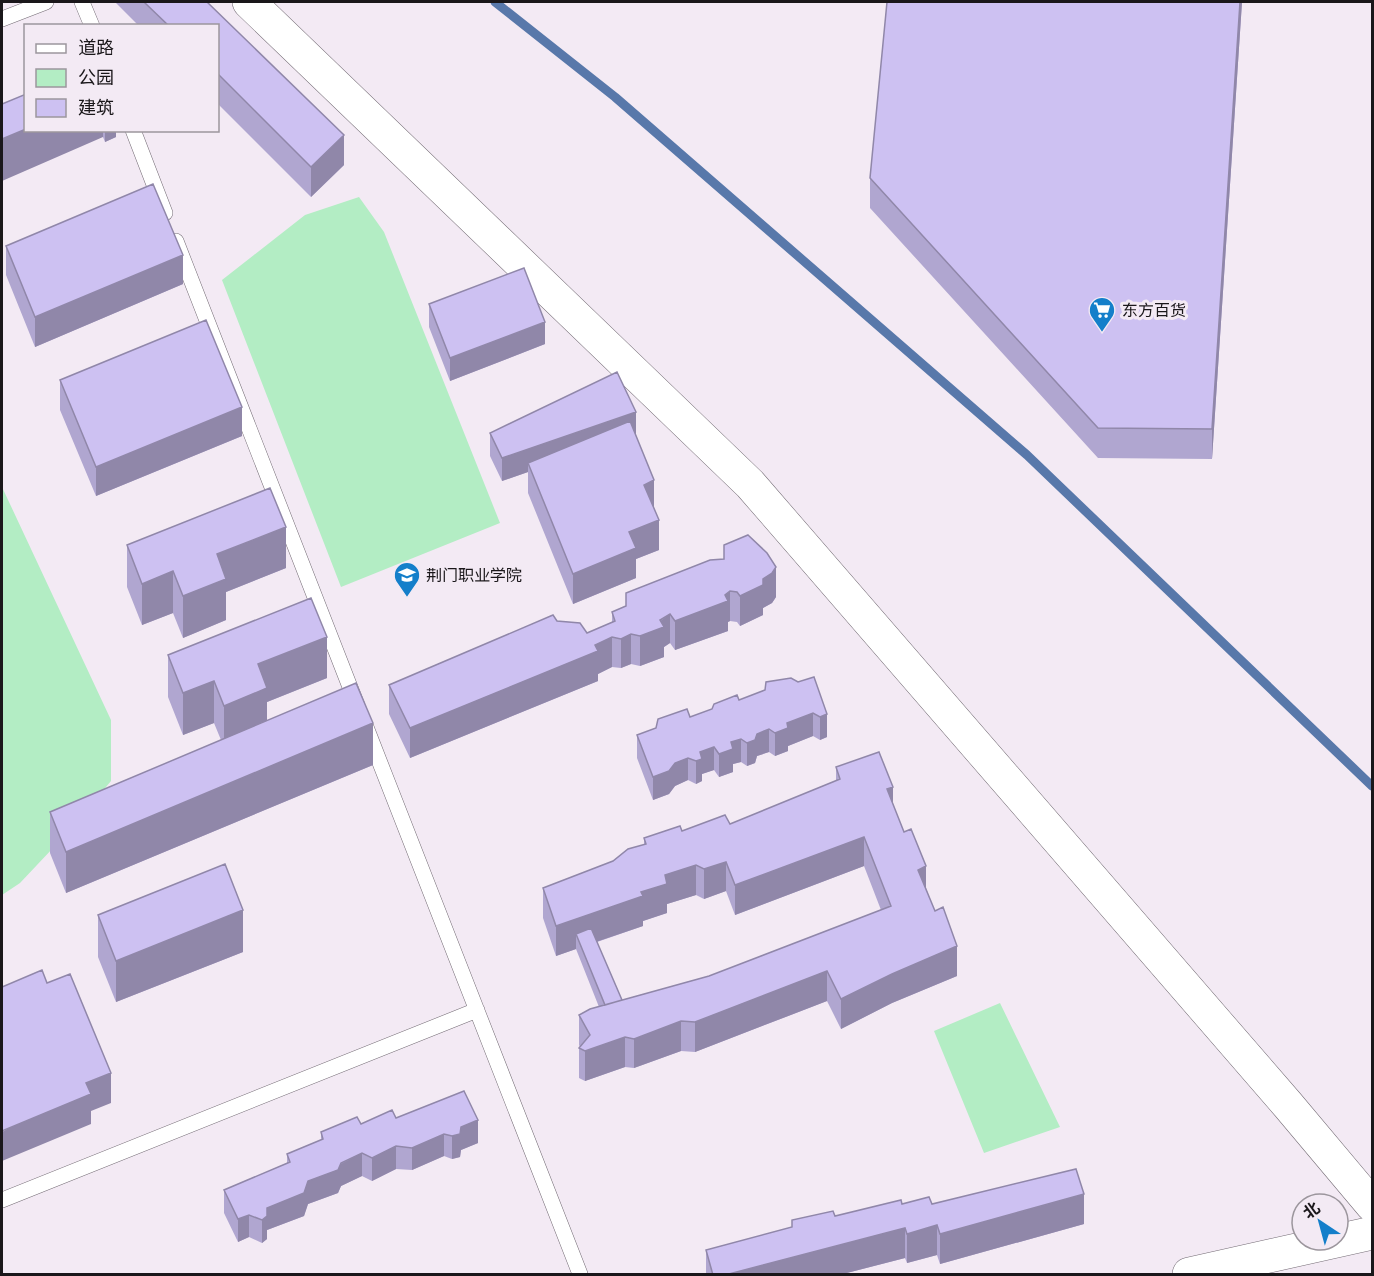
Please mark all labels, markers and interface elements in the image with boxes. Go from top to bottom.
legend [24,24,219,132]
text: 道路 [78,37,114,58]
text: 公园 [78,67,114,88]
text: 建筑 [78,97,114,118]
supermarket icon: 东方百货 [1087,295,1117,333]
place label: 东方百货 [1122,301,1186,320]
school or university icon: 荆门职业学院 [392,560,422,598]
place label: 荆门职业学院 [426,566,522,585]
north arrow [1290,1192,1350,1252]
text: 北 [1299,1198,1324,1223]

